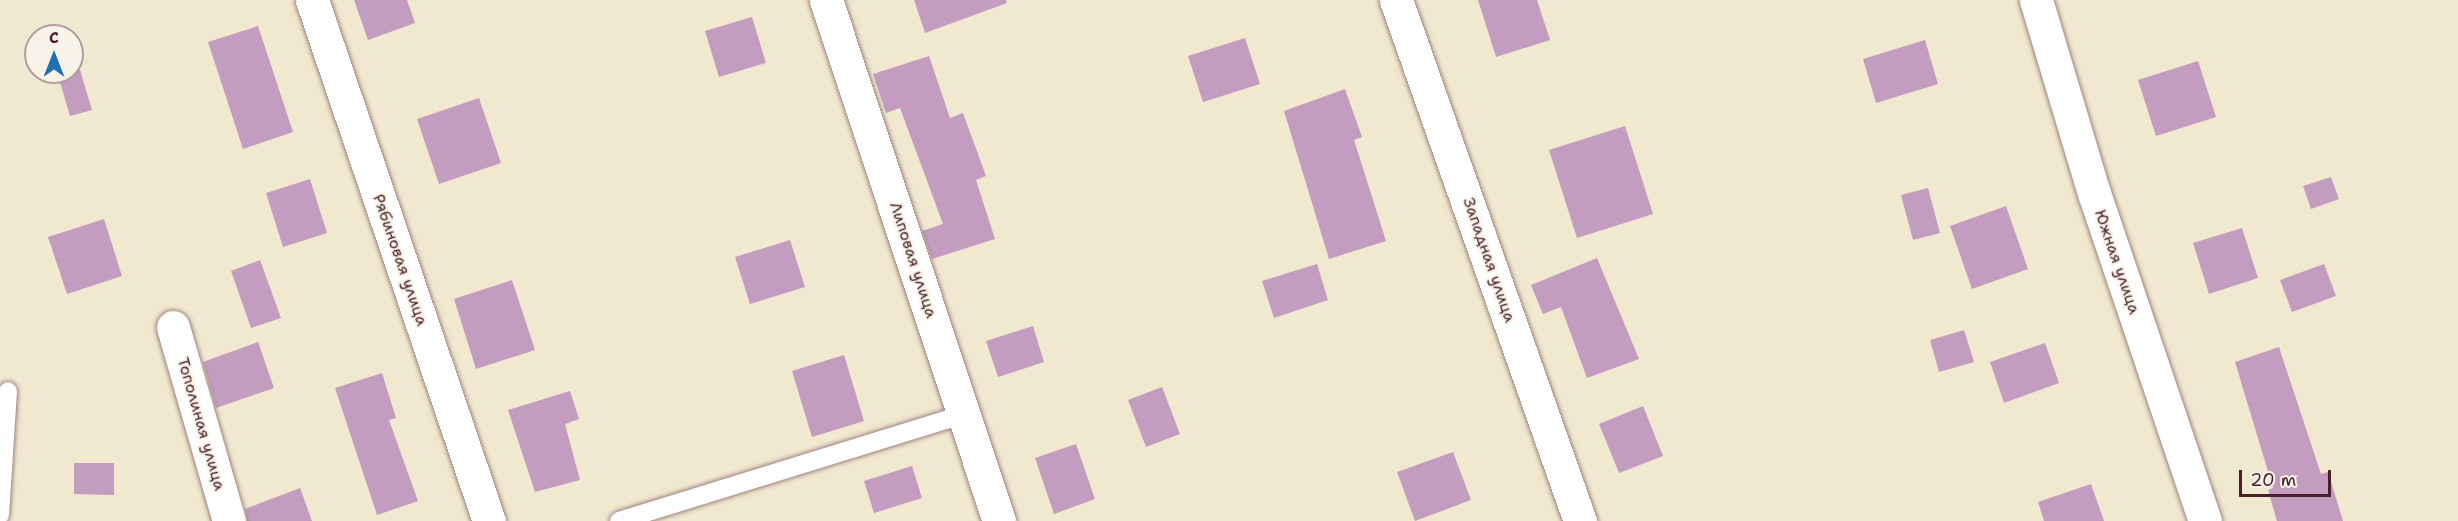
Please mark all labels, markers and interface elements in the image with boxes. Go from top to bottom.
north arrow [24,24,84,84]
text: С [49,27,59,48]
street label: Рябиновая улица [368,192,432,328]
street label: Западная улица [1459,195,1519,325]
street label: Липовая улица [885,200,941,320]
street label: Южная улица [2090,207,2144,317]
street label: Тополиная улица [173,355,229,493]
scale bar [2242,458,2334,496]
text: 20 m [2250,468,2296,492]

